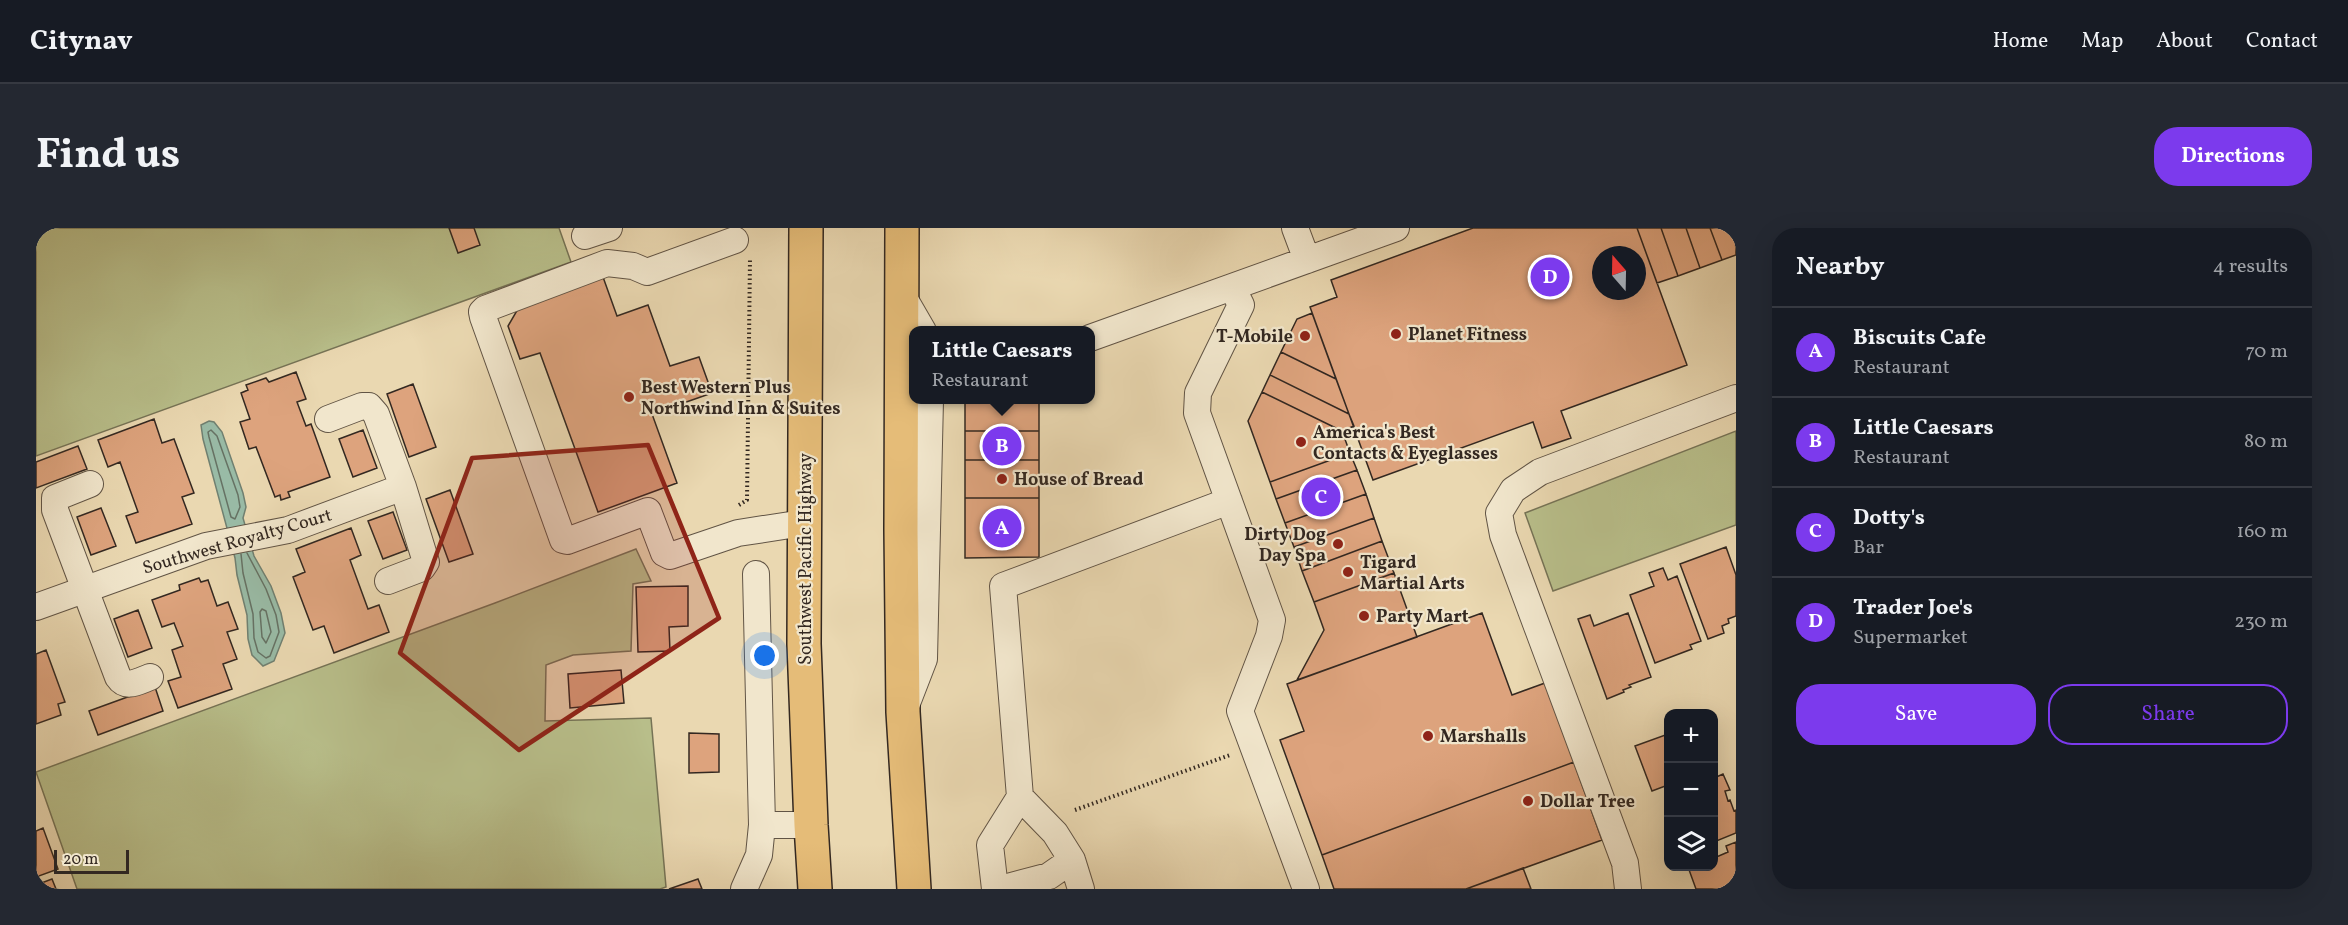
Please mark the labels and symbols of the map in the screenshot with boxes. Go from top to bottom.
north arrow [1592,246,1646,300]
pin: D [1530,254,1570,300]
place label: Planet Fitness [1408,323,1527,348]
place label: T-Mobile [1216,325,1293,350]
marker: Planet Fitness [1389,327,1403,341]
marker: T-Mobile [1298,329,1312,343]
place label: Best Western Plus Northwind Inn & Suites [641,376,840,422]
marker: Best Western Plus Northwind Inn & Suites [622,390,636,404]
place label: America's Best Contacts & Eyeglasses [1313,421,1498,467]
pin: B [982,424,1022,468]
marker: America's Best Contacts & Eyeglasses [1294,435,1308,449]
street label: Southwest Pacific Highway [794,453,819,665]
place label: House of Bread [1014,468,1143,493]
marker: House of Bread [995,472,1009,486]
pin: C [1302,474,1340,520]
street label: Southwest Royalty Court [140,503,335,581]
pin: A [982,506,1022,550]
place label: Dirty Dog Day Spa [1244,523,1326,569]
marker: Dirty Dog Day Spa [1331,537,1345,551]
place label: Tigard Martial Arts [1360,551,1465,597]
marker: Tigard Martial Arts [1341,565,1355,579]
place label: Party Mart [1376,605,1469,630]
marker: Party Mart [1357,609,1371,623]
your location [750,641,779,670]
place label: Marshalls [1440,725,1526,750]
marker: Marshalls [1421,729,1435,743]
place label: Dollar Tree [1540,790,1635,815]
marker: Dollar Tree [1521,794,1535,808]
scale bar [54,847,129,874]

